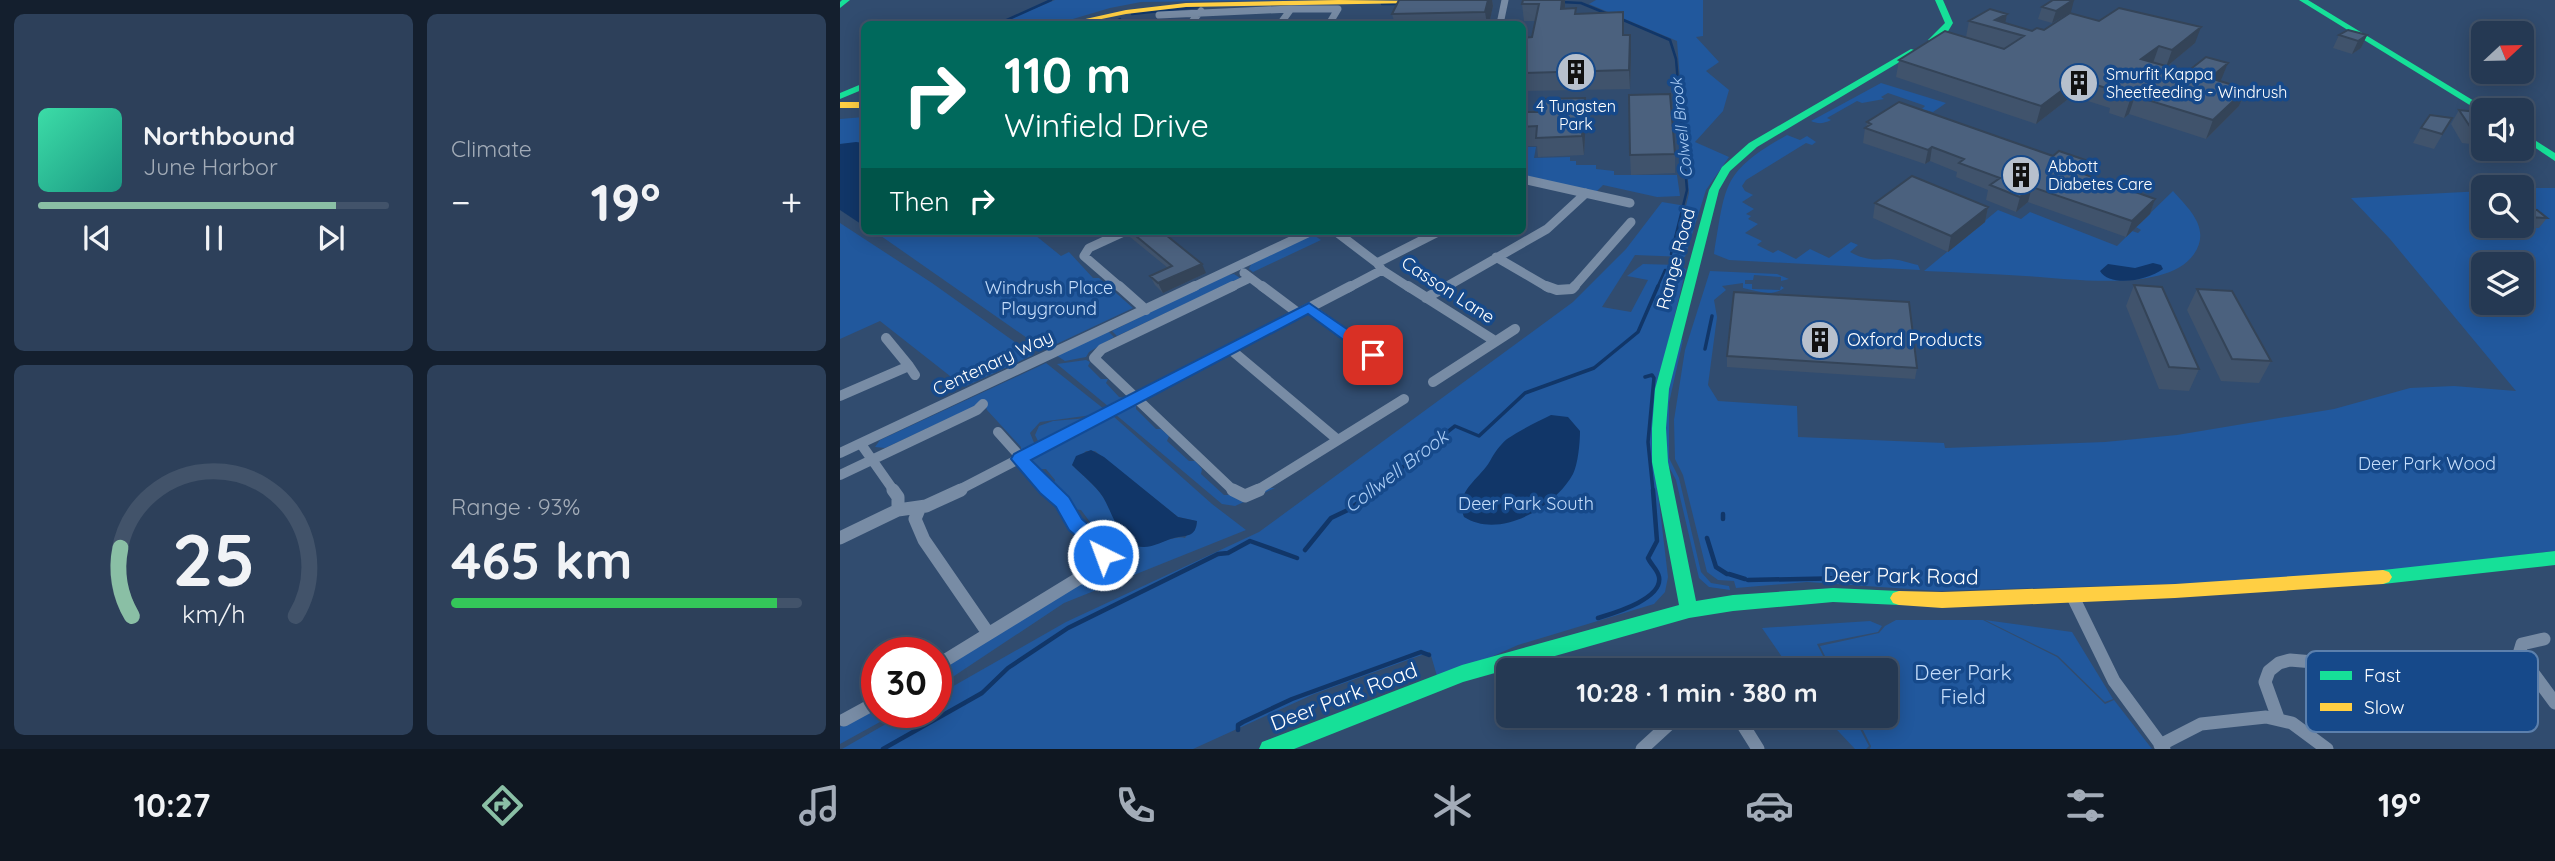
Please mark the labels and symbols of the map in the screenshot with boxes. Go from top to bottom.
north arrow [2471,21,2534,84]
building icon: 4 Tungsten Park [1555,51,1597,93]
building icon: Smurfit Kappa Sheetfeeding - Windrush [2058,62,2100,104]
place label: Smurfit Kappa Sheetfeeding - Windrush [2106,64,2287,102]
water label: Colwell Brook [1666,76,1696,179]
place label: 4 Tungsten Park [1536,96,1616,134]
building icon: Abbott Diabetes Care [2000,154,2042,196]
place label: Abbott Diabetes Care [2048,156,2153,194]
street label: Range Road [1651,206,1700,312]
street label: Casson Lane [1397,251,1499,328]
park label: Windrush Place Playground [985,276,1113,320]
building icon: Oxford Products [1799,319,1841,361]
street label: Centenary Way [929,325,1057,400]
pin [1343,325,1403,385]
place label: Oxford Products [1847,328,1982,351]
water label: Collwell Brook [1339,423,1454,518]
park label: Deer Park Wood [2358,452,2496,475]
park label: Deer Park South [1458,492,1594,515]
position arrow [1066,518,1140,592]
street label: Deer Park Road [1823,561,1979,589]
speed limit sign: 30 [861,637,952,728]
legend [2306,651,2538,732]
street label: Deer Park Road [1267,656,1421,736]
park label: Deer Park Field [1914,659,2012,709]
text: Fast [2364,663,2401,687]
text: Slow [2364,695,2405,719]

